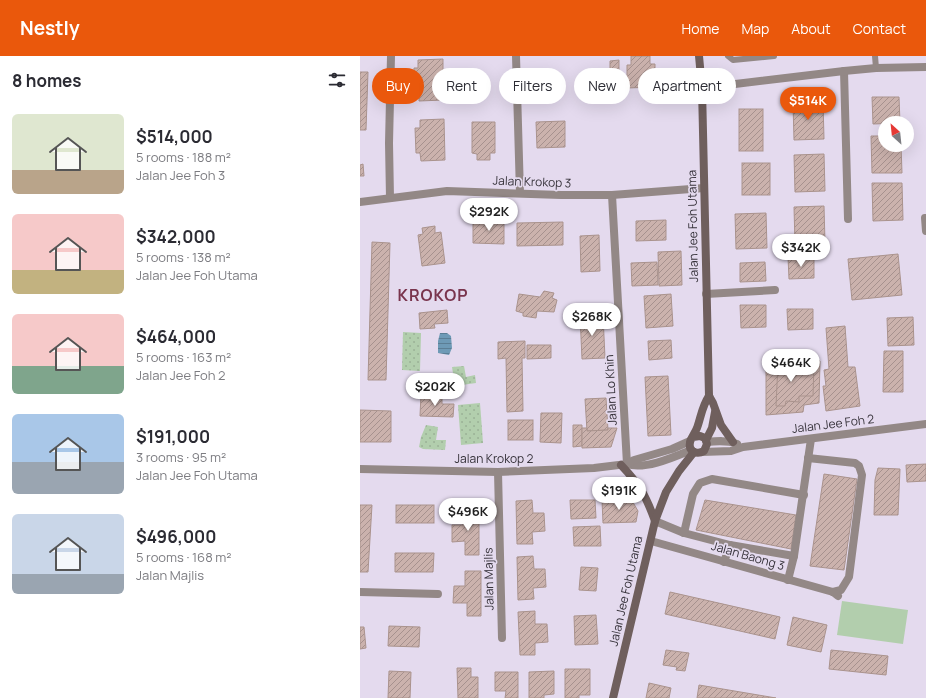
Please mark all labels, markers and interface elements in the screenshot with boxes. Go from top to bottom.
text: Nestly [20,15,80,41]
text: Home [682,19,719,38]
text: Map [741,19,769,38]
text: About [791,19,831,38]
text: Contact [853,19,906,38]
chip: Buy [372,68,424,104]
chip: Rent [432,68,491,104]
chip: Filters [499,68,566,104]
chip: New [574,68,630,104]
chip: Apartment [638,68,736,104]
text: 8 homes [12,69,82,92]
icon: filters [326,69,348,91]
pin: $514K [780,87,836,121]
text: $514K [789,91,827,109]
north arrow [878,116,914,152]
map controls [878,116,914,152]
text: $514,000 [136,125,213,148]
icon: home [44,130,92,178]
text: 5 rooms · 188 m² [136,148,231,166]
text: Jalan Jee Foh 3 [136,166,225,184]
street label: Jalan Jee Foh Utama [683,170,702,282]
street label: Jalan Krokop 3 [492,172,572,191]
pin: $292K [461,198,517,232]
text: $292K [469,202,509,220]
text: $342,000 [136,225,216,248]
icon: home [44,230,92,278]
pin: $342K [773,234,829,268]
text: $342K [781,238,821,256]
text: 5 rooms · 138 m² [136,248,231,266]
text: Jalan Jee Foh Utama [136,266,258,284]
district label: KROKOP [398,284,468,306]
pin: $268K [564,303,620,337]
text: $268K [572,307,612,325]
text: $464,000 [136,325,216,348]
icon: home [44,330,92,378]
text: 5 rooms · 163 m² [136,348,231,366]
pin: $464K [763,349,819,383]
text: $464K [771,353,811,371]
street label: Jalan Lo Khin [600,354,621,426]
text: Jalan Jee Foh 2 [136,366,225,384]
pin: $202K [407,373,463,407]
text: $202K [415,377,455,395]
street label: Jalan Jee Foh 2 [791,410,875,437]
text: $191,000 [136,425,210,448]
icon: home [44,430,92,478]
text: 3 rooms · 95 m² [136,448,226,466]
street label: Jalan Krokop 2 [455,450,534,467]
text: Jalan Jee Foh Utama [136,466,258,484]
pin: $191K [591,477,647,511]
text: $191K [601,481,637,499]
pin: $496K [440,498,496,532]
text: $496K [448,502,488,520]
text: $496,000 [136,525,216,548]
icon: home [44,530,92,578]
street label: Jalan Jee Foh Utama [605,534,646,648]
street label: Jalan Baong 3 [709,537,787,574]
street label: Jalan Majlis [479,547,498,611]
text: 5 rooms · 168 m² [136,548,232,566]
text: Jalan Majlis [136,566,204,584]

